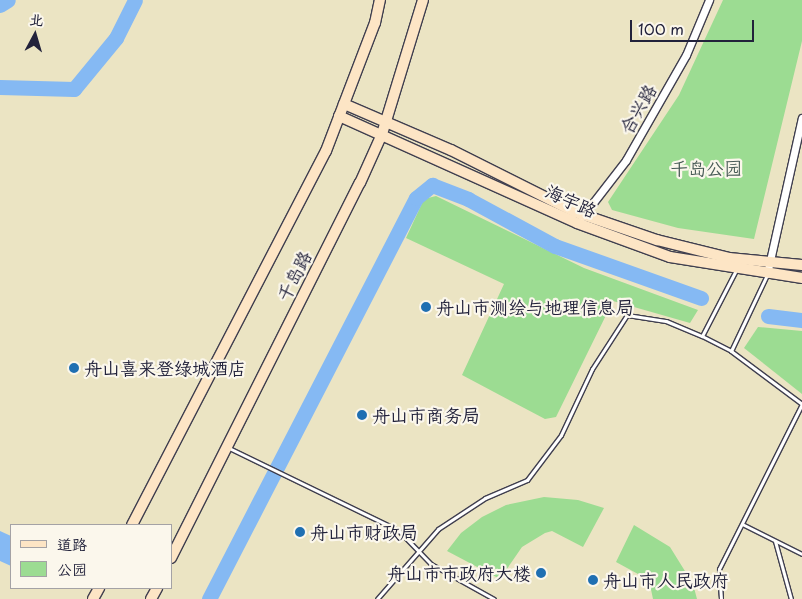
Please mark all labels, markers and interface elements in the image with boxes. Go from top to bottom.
text: 北 [29,8,45,31]
north arrow [10,10,60,60]
scale bar [632,10,756,42]
text: 100 m [638,17,684,40]
street label: 合兴路 [615,80,661,138]
park label: 千岛公园 [670,157,742,179]
street label: 海宇路 [542,180,600,222]
street label: 千岛路 [272,247,316,305]
place label: 舟山市测绘与地理信息局 [436,296,634,318]
marker: 舟山市测绘与地理信息局 [420,301,432,313]
place label: 舟山喜来登绿城酒店 [84,357,246,379]
marker: 舟山喜来登绿城酒店 [68,362,80,374]
place label: 舟山市商务局 [372,404,480,426]
marker: 舟山市商务局 [356,409,368,421]
place label: 舟山市财政局 [310,521,418,543]
legend [10,524,172,589]
marker: 舟山市财政局 [294,526,306,538]
text: 道路 [57,532,87,555]
text: 公园 [57,557,87,580]
place label: 舟山市市政府大楼 [387,562,531,584]
marker: 舟山市市政府大楼 [535,567,547,579]
place label: 舟山市人民政府 [603,569,729,591]
marker: 舟山市人民政府 [587,574,599,586]

